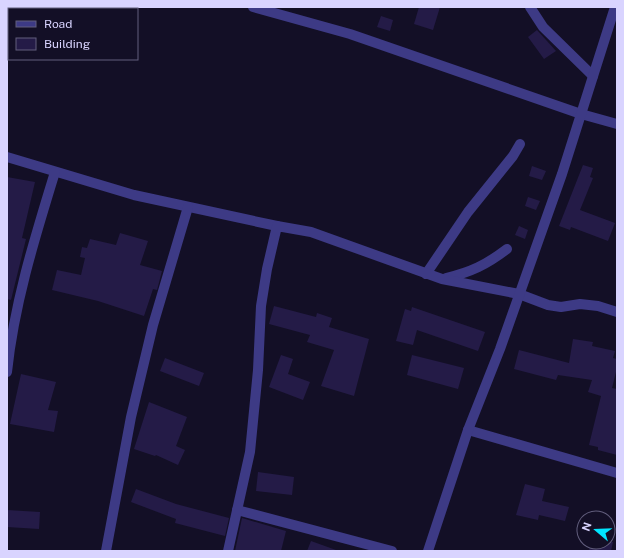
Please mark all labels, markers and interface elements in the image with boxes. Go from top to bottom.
legend [8,8,138,60]
text: Road [44,17,72,31]
text: Building [44,37,90,51]
north arrow [576,510,616,550]
text: N [579,521,594,533]

